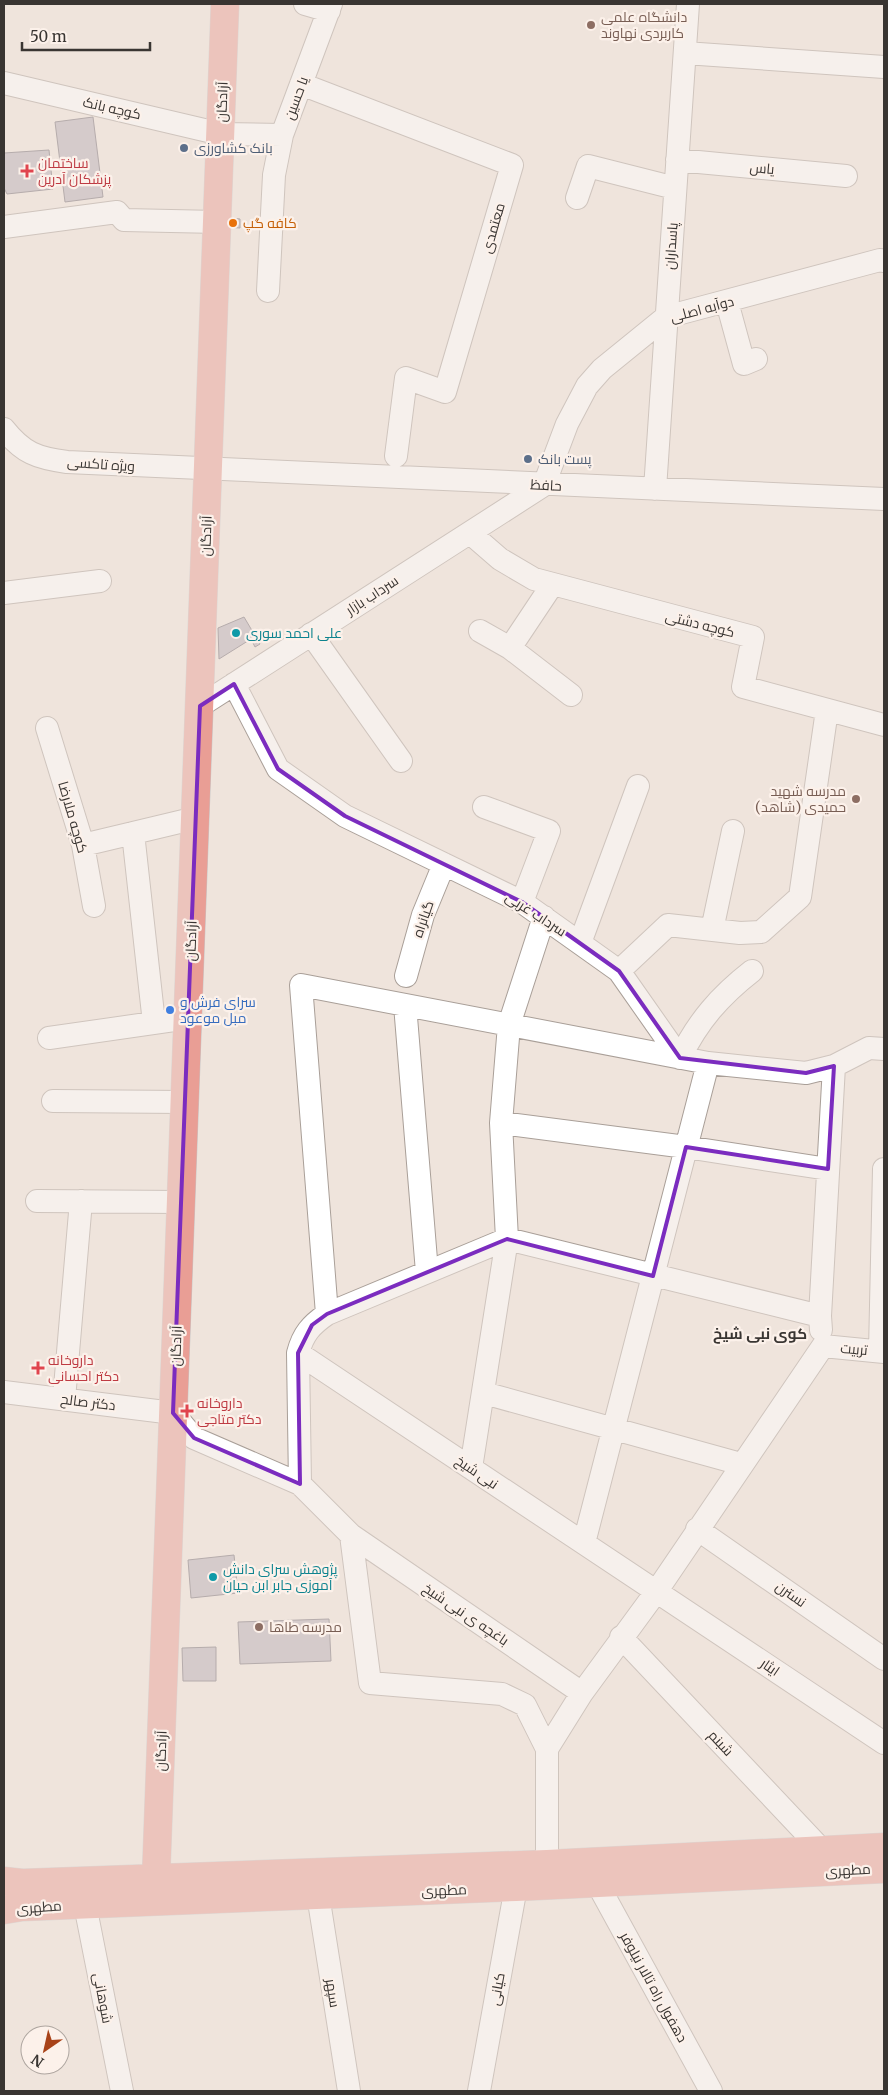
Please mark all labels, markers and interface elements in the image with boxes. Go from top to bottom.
place label: دانشگاه علمی کاربردی نهاوند [601,8,687,42]
marker: دانشگاه علمی کاربردی نهاوند [585,19,597,31]
scale bar [22,20,150,52]
text: 50 m [30,27,67,46]
street label: یا حسین [280,74,312,122]
street label: آزادگان [212,81,232,123]
street label: کوچه بانک [81,93,143,124]
place label: بانک کشاورزی [194,139,273,157]
marker: بانک کشاورزی [178,142,190,154]
place label: ساختمان پزشکان آدرین [38,154,111,189]
street label: یاس [749,158,775,178]
marker: ساختمان پزشکان آدرین [20,164,34,178]
street label: معتمدی [477,201,509,255]
place label: کافه گپ [243,214,297,233]
marker: کافه گپ [227,217,239,229]
street label: پاسداران [660,221,683,270]
street label: دوآبه اصلی [668,292,736,326]
place label: پست بانک [538,450,592,469]
street label: ویژه تاکسی [66,453,136,475]
marker: پست بانک [522,453,534,465]
street label: حافظ [530,475,562,495]
street label: آزادگان [196,515,216,557]
street label: سرداب بازار [341,571,402,619]
street label: کوچه دشتی [663,607,737,642]
place label: علی احمد سوری [246,624,342,642]
marker: علی احمد سوری [230,627,242,639]
street label: کوچه ملارضا [53,779,92,855]
place label: مدرسه شهید حمیدی (شاهد) [755,782,846,816]
marker: مدرسه شهید حمیدی (شاهد) [850,793,862,805]
street label: سرداب غربی [502,888,570,940]
street label: گیانراه [408,898,438,940]
street label: آزادگان [181,920,201,962]
place label: سرای فرش و مبل موعود [180,993,256,1027]
marker: سرای فرش و مبل موعود [164,1004,176,1016]
district label: کوی نبی شیخ [713,1324,807,1344]
street label: آزادگان [166,1325,186,1367]
street label: تربیت [840,1339,869,1359]
place label: داروخانه دکتر احسانی [48,1351,119,1385]
marker: داروخانه دکتر احسانی [32,1362,44,1374]
street label: دکتر صالح [59,1390,117,1414]
place label: داروخانه دکتر متاجی [197,1394,262,1428]
marker: داروخانه دکتر متاجی [181,1405,193,1417]
street label: نبی شیخ [452,1451,502,1493]
place label: پژوهش سرای دانش آموزی جابر ابن حیان [223,1560,338,1594]
marker: پژوهش سرای دانش آموزی جابر ابن حیان [207,1571,219,1583]
street label: نسترن [772,1577,810,1611]
street label: باغچه ی نبی شیخ [419,1579,512,1650]
place label: مدرسه طاها [269,1618,342,1636]
marker: مدرسه طاها [253,1621,265,1633]
street label: ایثار [756,1654,783,1680]
street label: شبنم [704,1726,737,1760]
street label: آزادگان [151,1730,171,1772]
street label: مطهری [825,1860,871,1880]
street label: مطهری [421,1880,467,1900]
street label: مطهری [16,1896,62,1918]
street label: دهفول راه تالار نیلوفر [616,1928,692,2045]
street label: شوهانی [89,1971,117,2025]
street label: کیانی [485,1971,509,2007]
street label: سپهر [321,1976,344,2009]
north arrow [20,2025,70,2075]
text: N [28,2050,47,2071]

